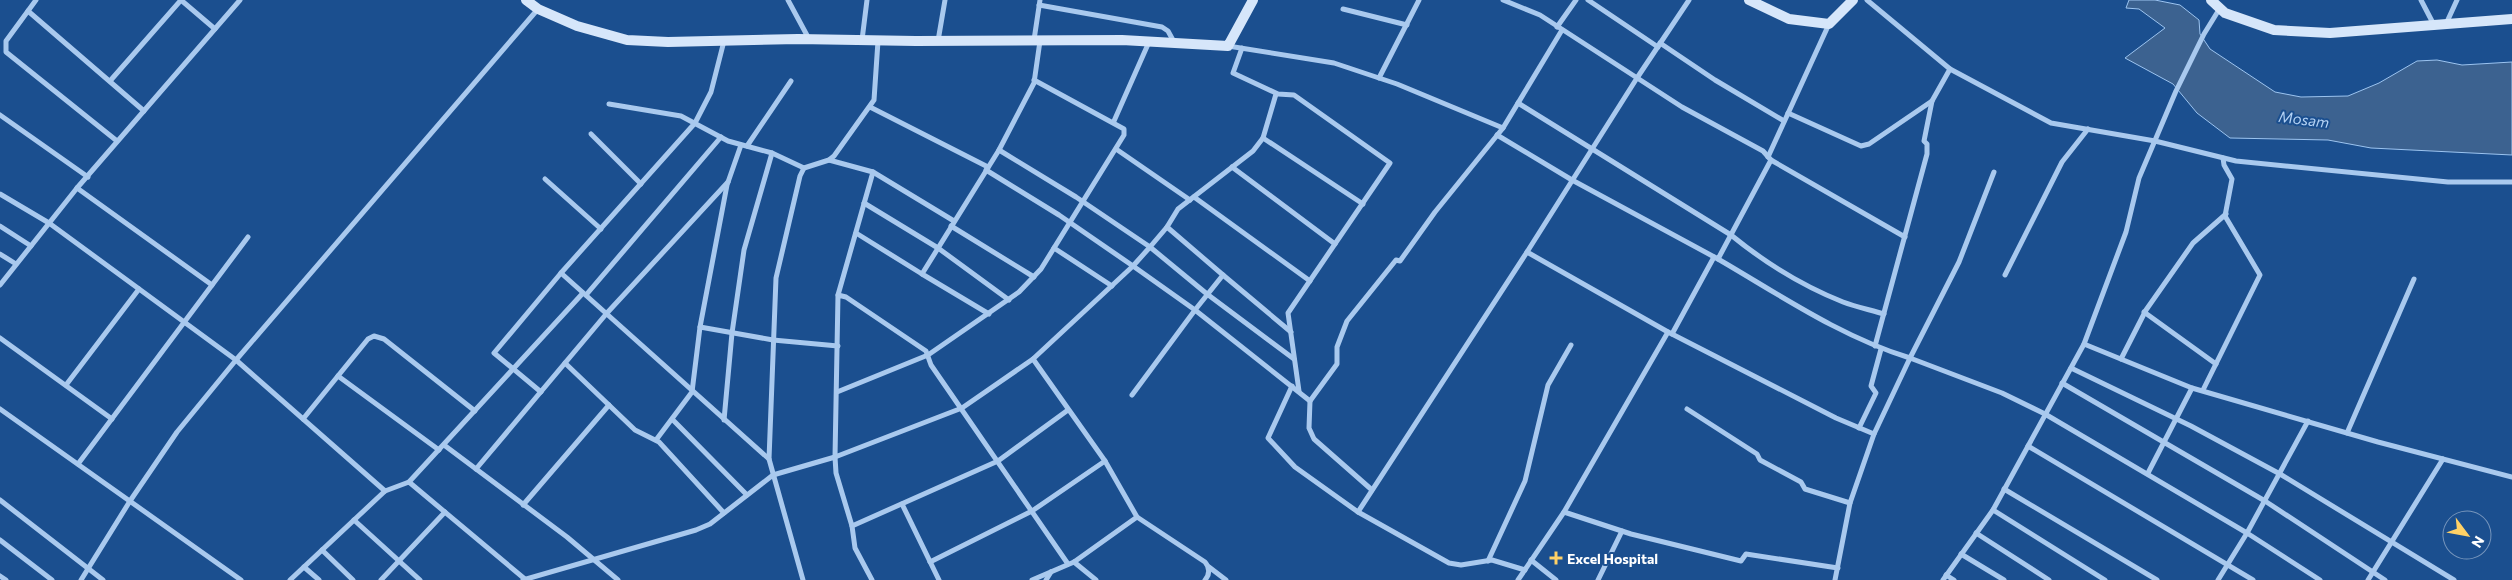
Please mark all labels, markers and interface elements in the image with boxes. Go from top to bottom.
water label: Mosam [2278,107,2330,131]
north arrow [2442,510,2492,560]
text: N [2468,533,2488,551]
place label: Excel Hospital [1567,550,1658,567]
marker: Excel Hospital [1549,551,1563,565]

